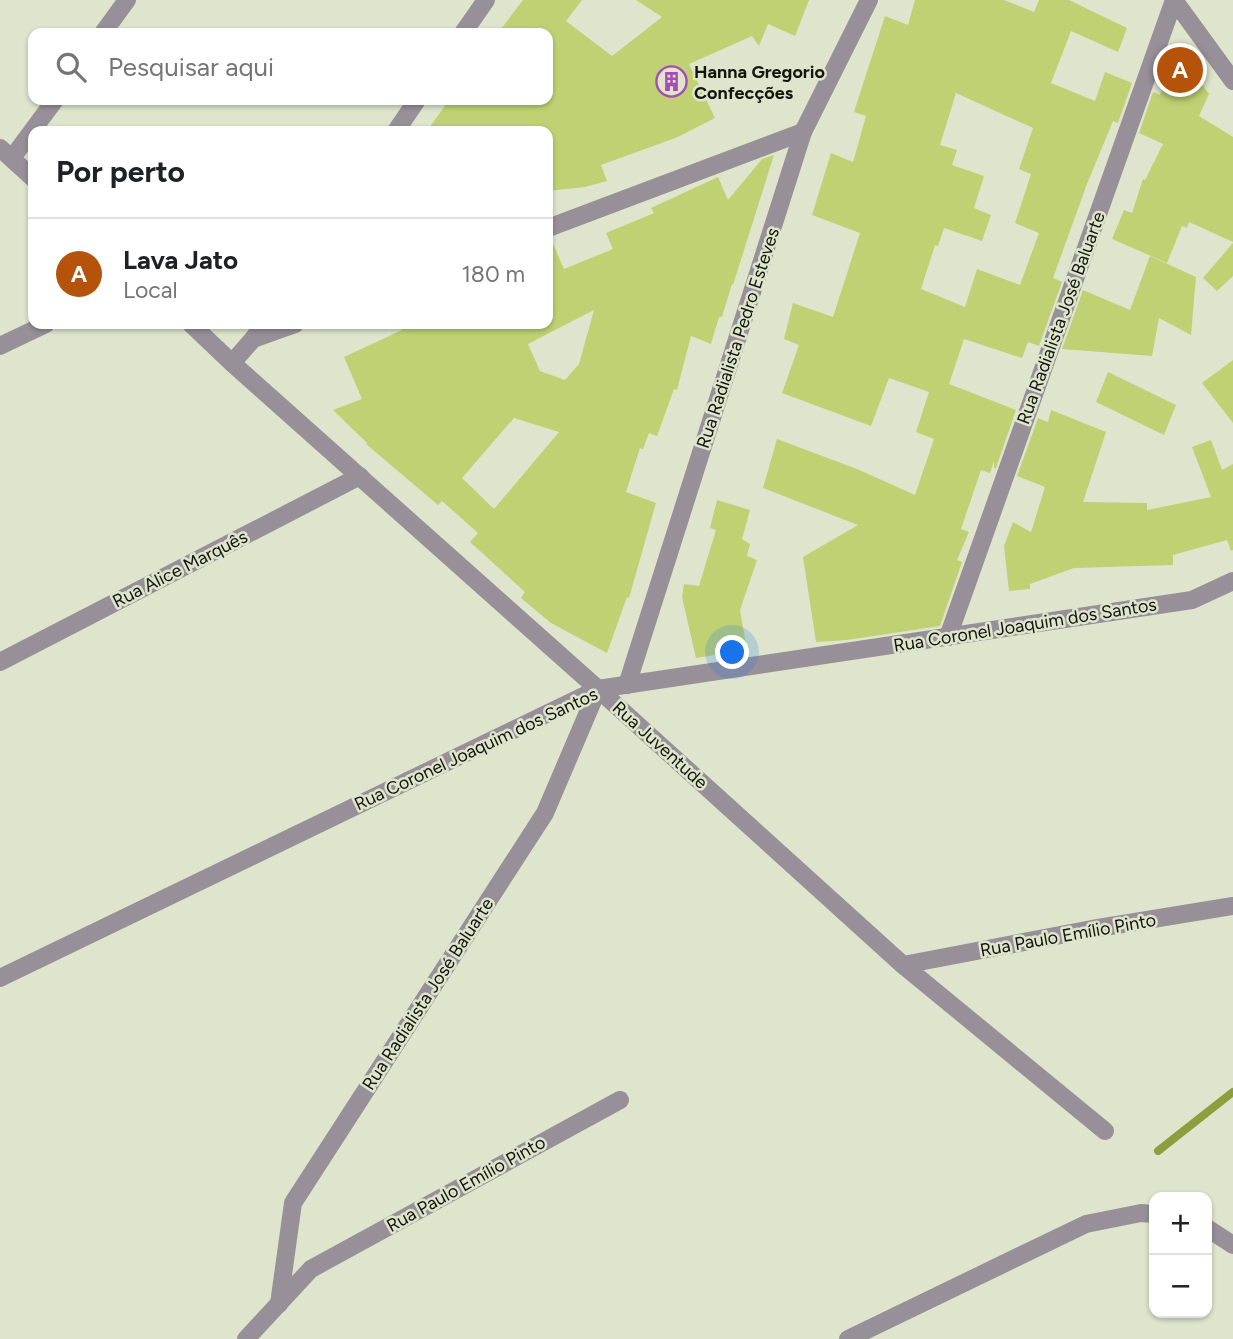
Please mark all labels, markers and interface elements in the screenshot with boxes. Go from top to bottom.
search box [28,28,553,105]
pin: A [1157,44,1203,96]
icon: search [52,48,90,86]
text: Pesquisar aqui [108,51,274,83]
place label: Hanna Gregorio Confecções [694,61,825,104]
building icon: Hanna Gregorio Confecções [654,65,688,99]
text: Por perto [56,153,185,190]
street label: Rua Radialista José Baluarte [1012,209,1110,427]
street label: Rua Radialista Pedro Esteves [692,225,784,451]
text: Lava Jato [123,244,238,276]
text: A [71,260,87,288]
text: 180 m [461,260,525,288]
text: Local [123,276,178,304]
street label: Rua Alice Marquês [109,526,251,612]
street label: Rua Coronel Joaquim dos Santos [892,593,1158,657]
your location [715,635,749,669]
street label: Rua Coronel Joaquim dos Santos [351,683,601,815]
street label: Rua Juventude [608,697,712,794]
street label: Rua Radialista José Baluarte [358,894,498,1094]
street label: Rua Paulo Emílio Pinto [978,909,1158,961]
street label: Rua Paulo Emílio Pinto [383,1131,549,1237]
map controls [1149,1192,1212,1318]
button: + [1149,1192,1212,1255]
button: − [1149,1255,1212,1318]

